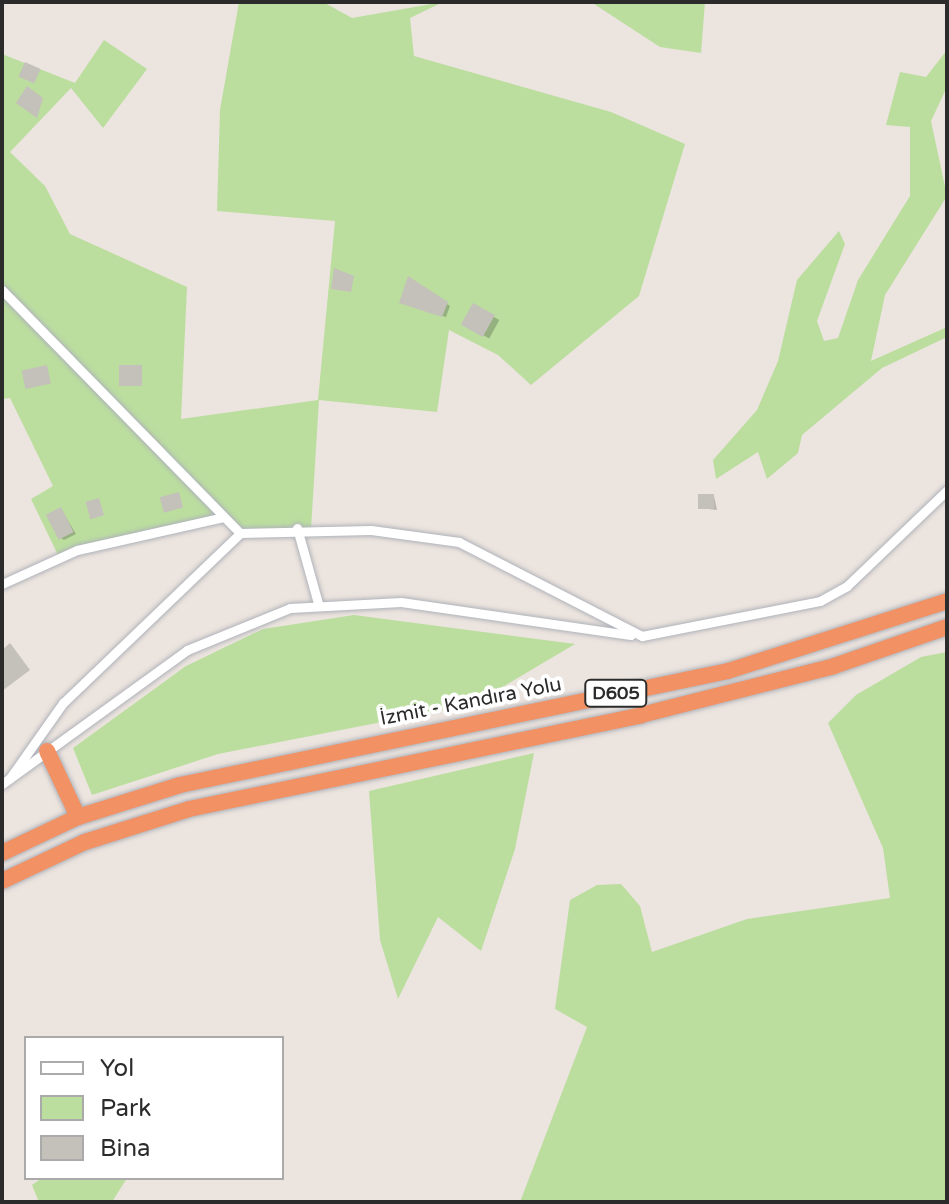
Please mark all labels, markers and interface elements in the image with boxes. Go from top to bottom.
street label: İzmit - Kandıra Yolu [378,673,564,731]
road number: D605 [584,679,648,707]
legend [24,1036,284,1180]
text: Yol [100,1054,134,1083]
text: Park [100,1094,151,1123]
text: Bina [100,1134,151,1163]

